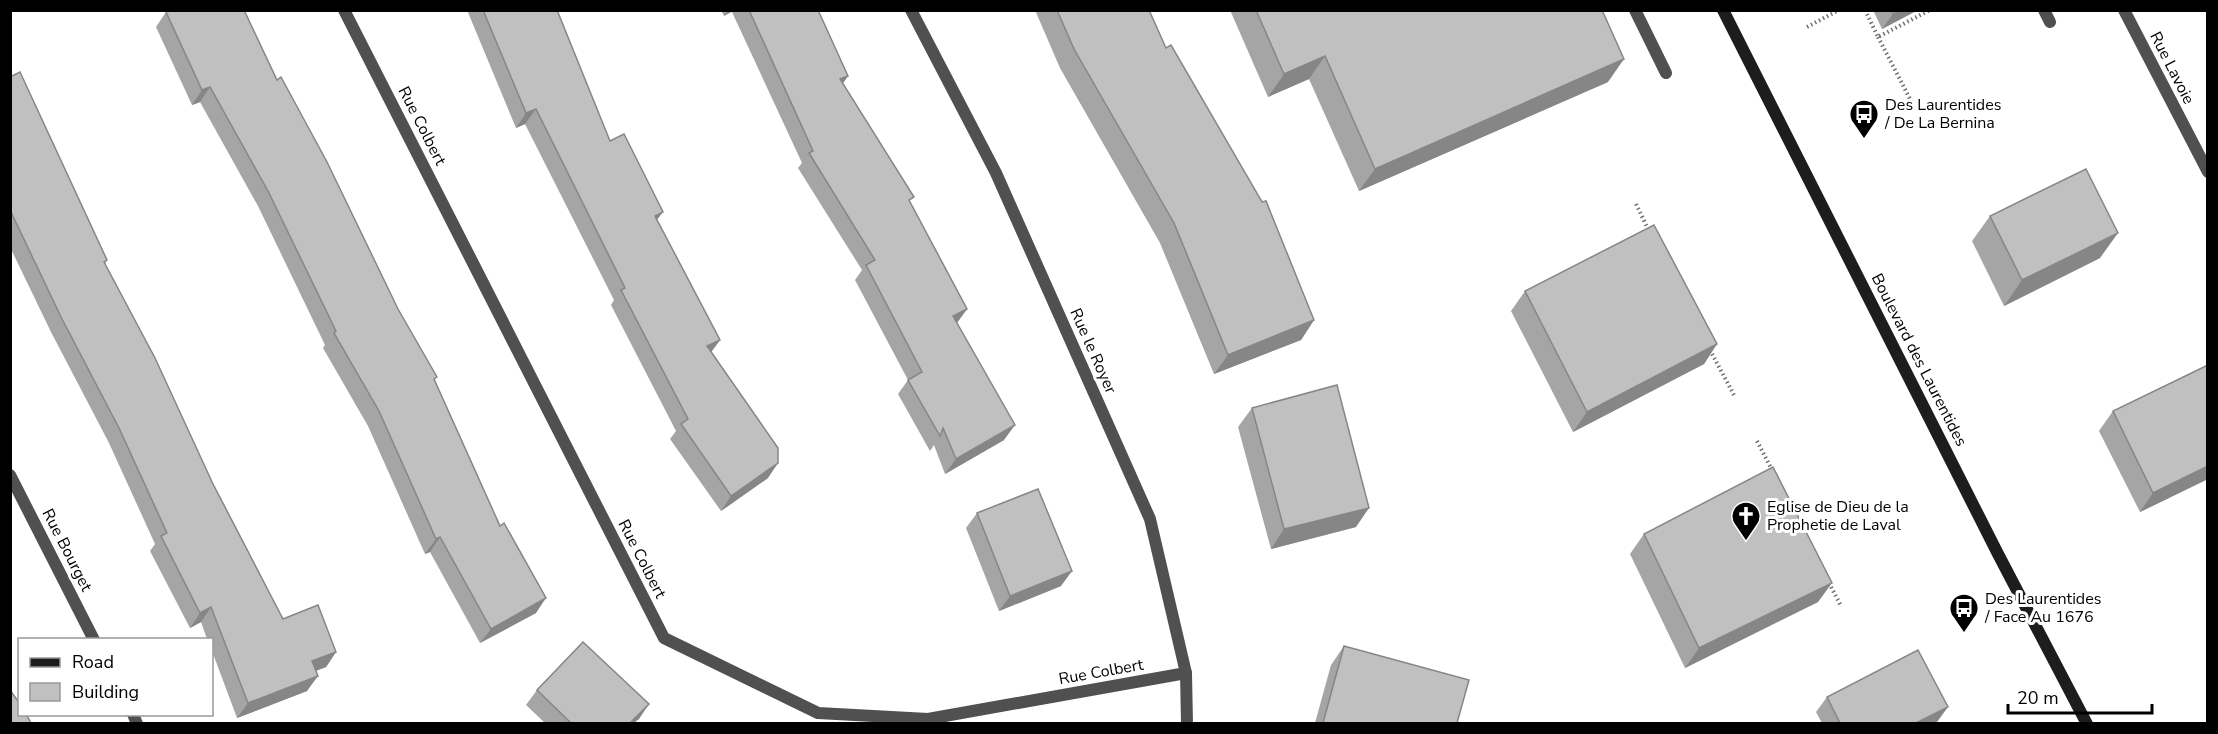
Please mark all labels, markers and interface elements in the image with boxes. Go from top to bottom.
street label: Rue Lavoie [2144,28,2200,108]
street label: Rue Colbert [393,83,451,170]
place label: Des Laurentides / De La Bernina [1884,94,2001,134]
bus stop icon: Des Laurentides / De La Bernina [1848,98,1880,140]
street label: Boulevard des Laurentides [1866,270,1972,450]
street label: Rue le Royer [1064,305,1122,397]
place label: Eglise de Dieu de la Prophetie de Laval [1767,496,1909,536]
church icon: Eglise de Dieu de la Prophetie de Laval [1730,500,1762,542]
street label: Rue Bourget [37,505,97,595]
street label: Rue Colbert [613,516,671,603]
place label: Des Laurentides / Face Au 1676 [1984,588,2101,628]
bus stop icon: Des Laurentides / Face Au 1676 [1948,592,1980,634]
legend [18,638,213,716]
text: Road [72,650,114,674]
street label: Rue Colbert [1057,654,1146,690]
scale bar [2008,677,2152,715]
text: Building [72,680,139,704]
text: 20 m [2017,686,2059,710]

